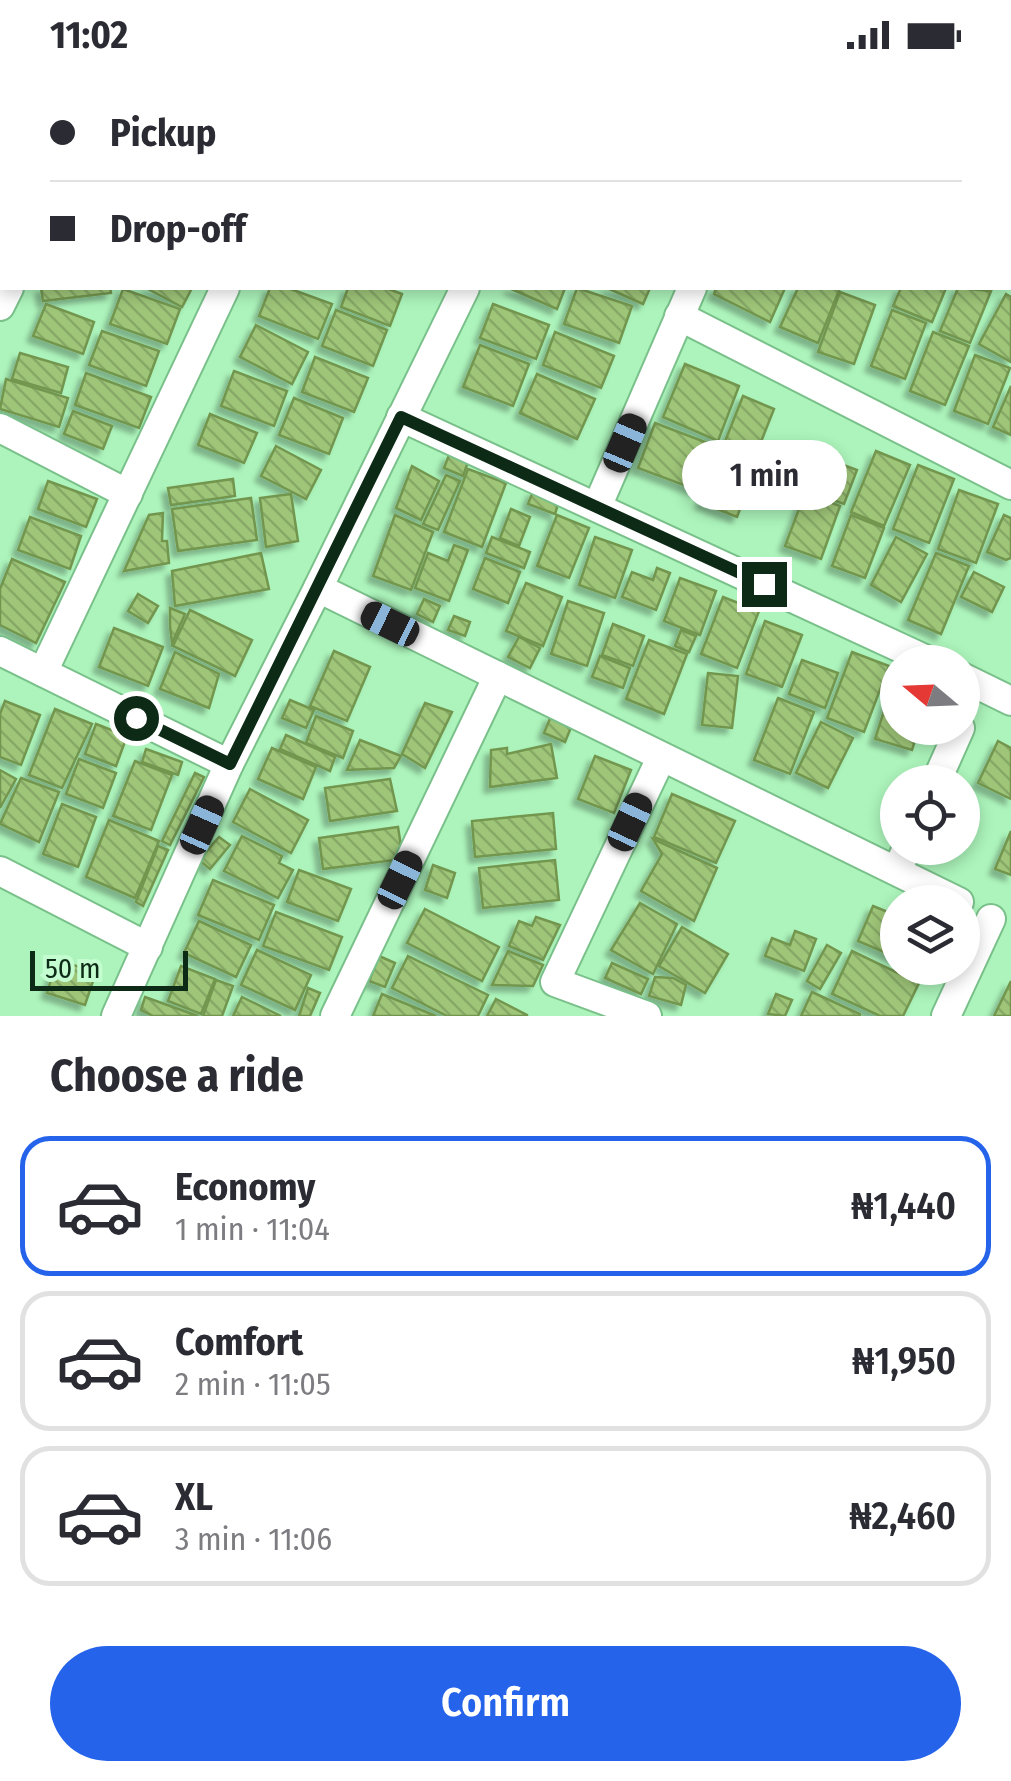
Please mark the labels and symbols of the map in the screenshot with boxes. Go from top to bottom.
car [599,410,651,476]
callout: 1 min [682,439,846,509]
route end [742,562,787,607]
car [356,597,424,651]
north arrow [880,645,980,745]
route start [114,696,159,741]
car [604,788,656,856]
car [176,791,228,859]
car [373,846,427,914]
scale bar [30,946,188,990]

